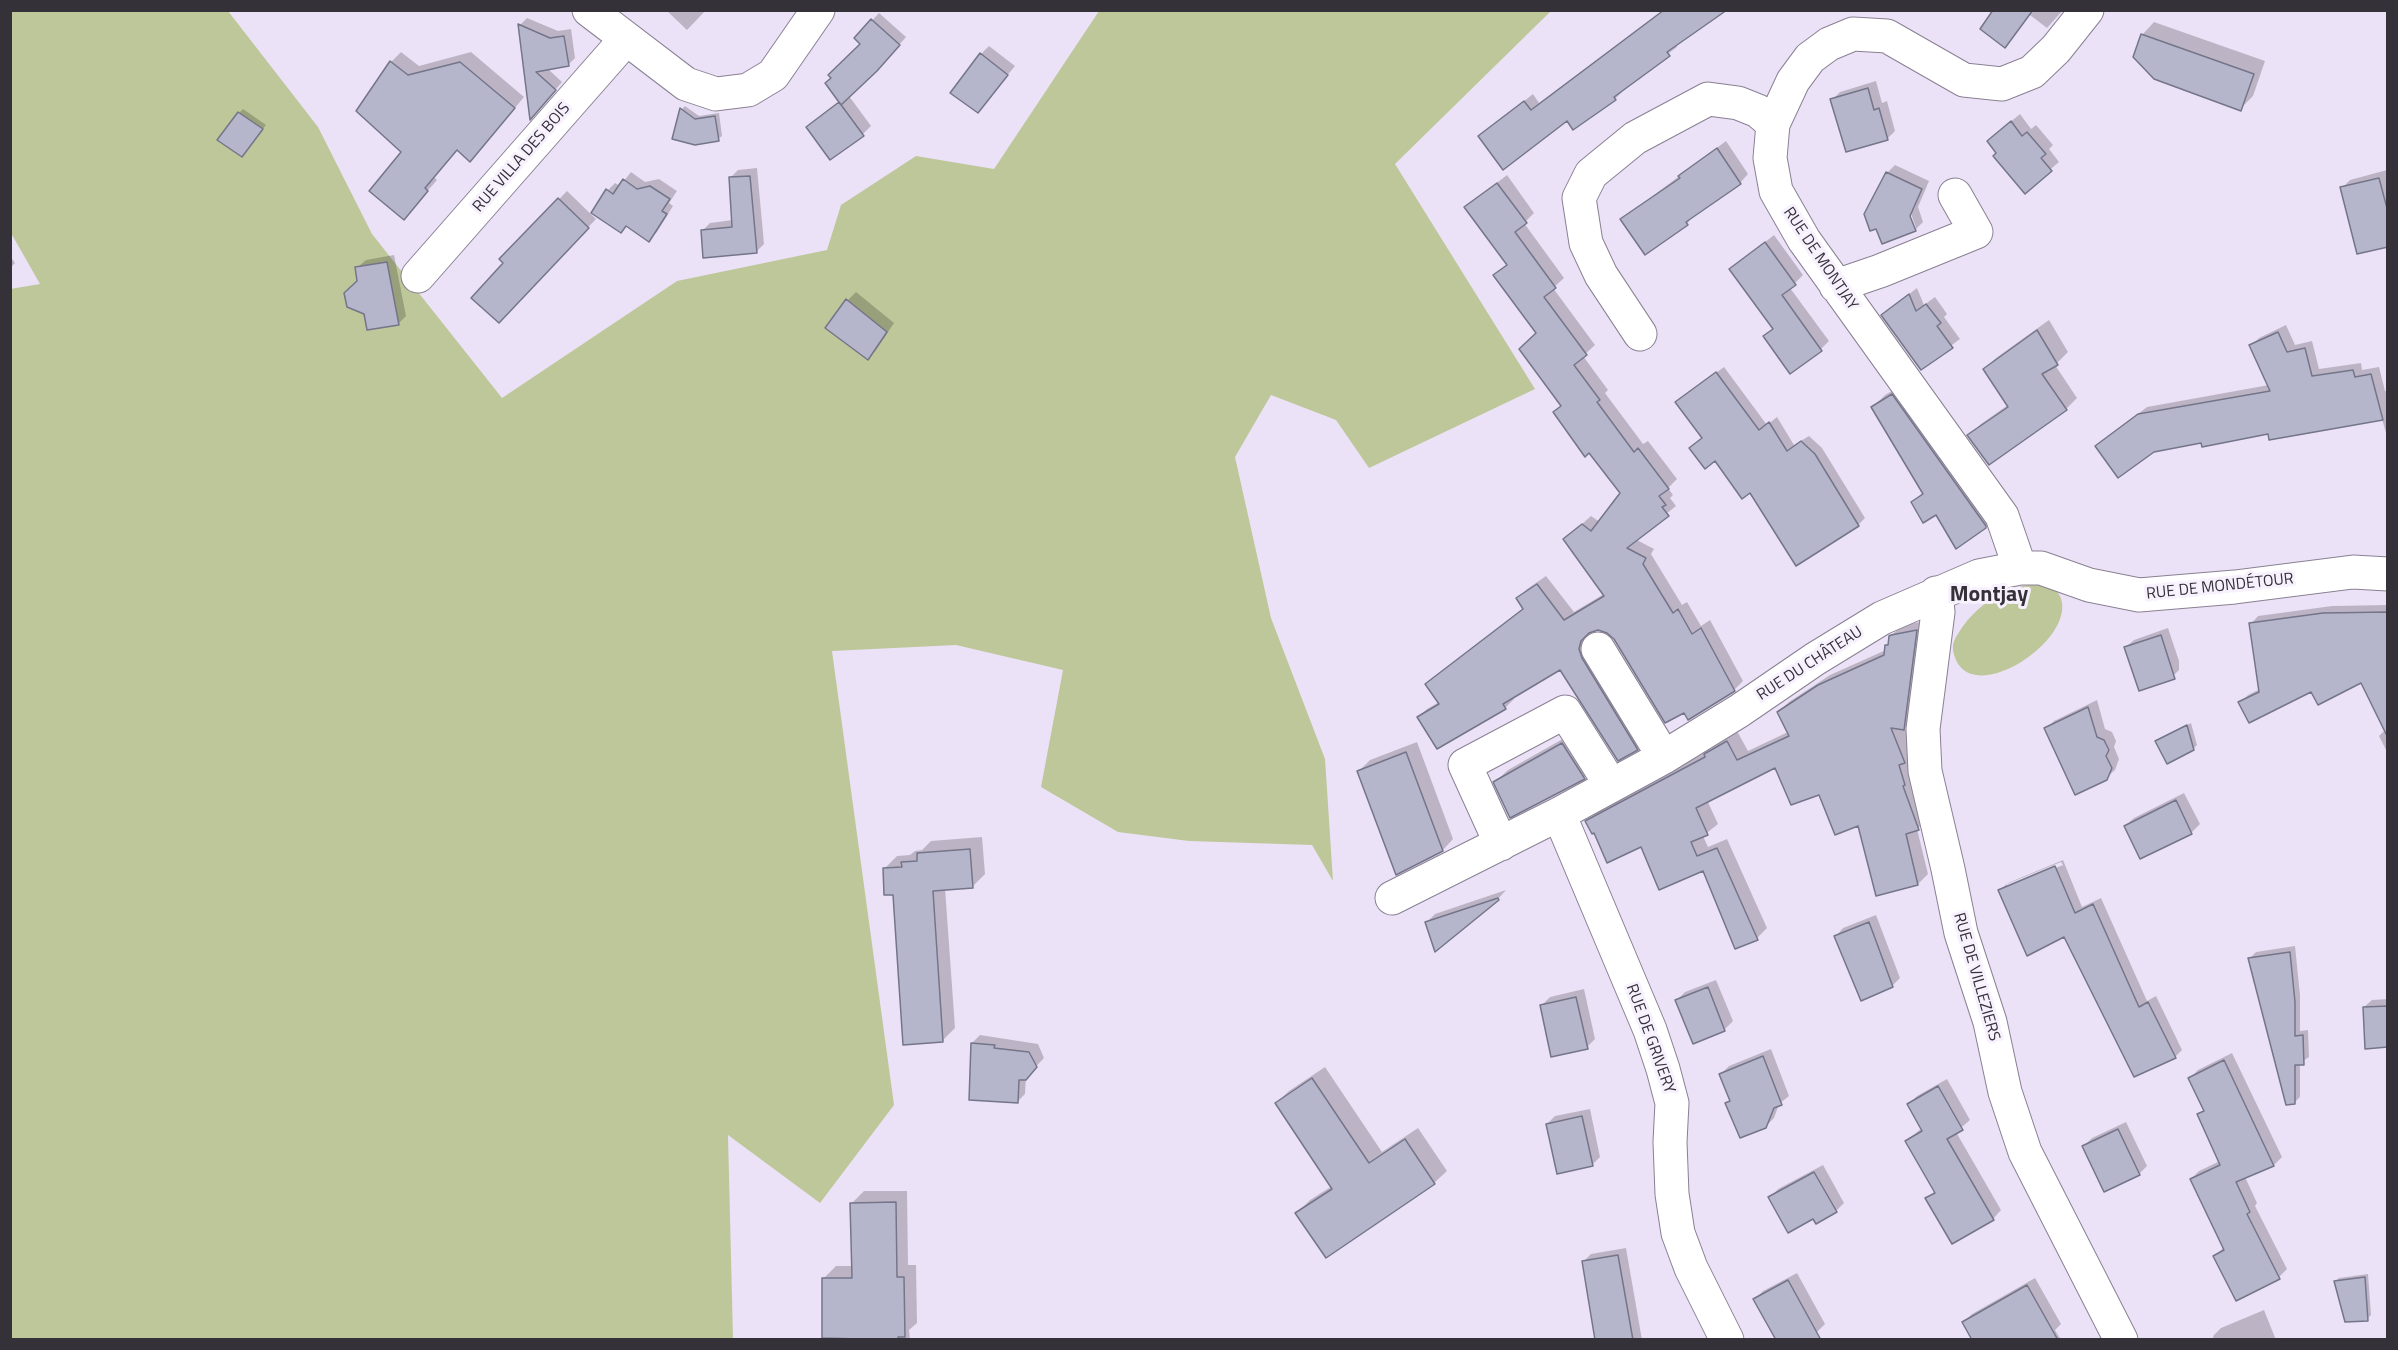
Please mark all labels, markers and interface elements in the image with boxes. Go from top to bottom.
street label: RUE VILLA DES BOIS [469,99,575,217]
street label: RUE DE MONTJAY [1778,204,1862,314]
street label: RUE DE MONDÉTOUR [2145,570,2295,604]
district label: Montjay [1950,583,2028,609]
street label: RUE DU CHÂTEAU [1754,623,1866,705]
street label: RUE DE VILLEZIERS [1949,911,2003,1043]
street label: RUE DE GRIVERY [1621,982,1679,1096]

